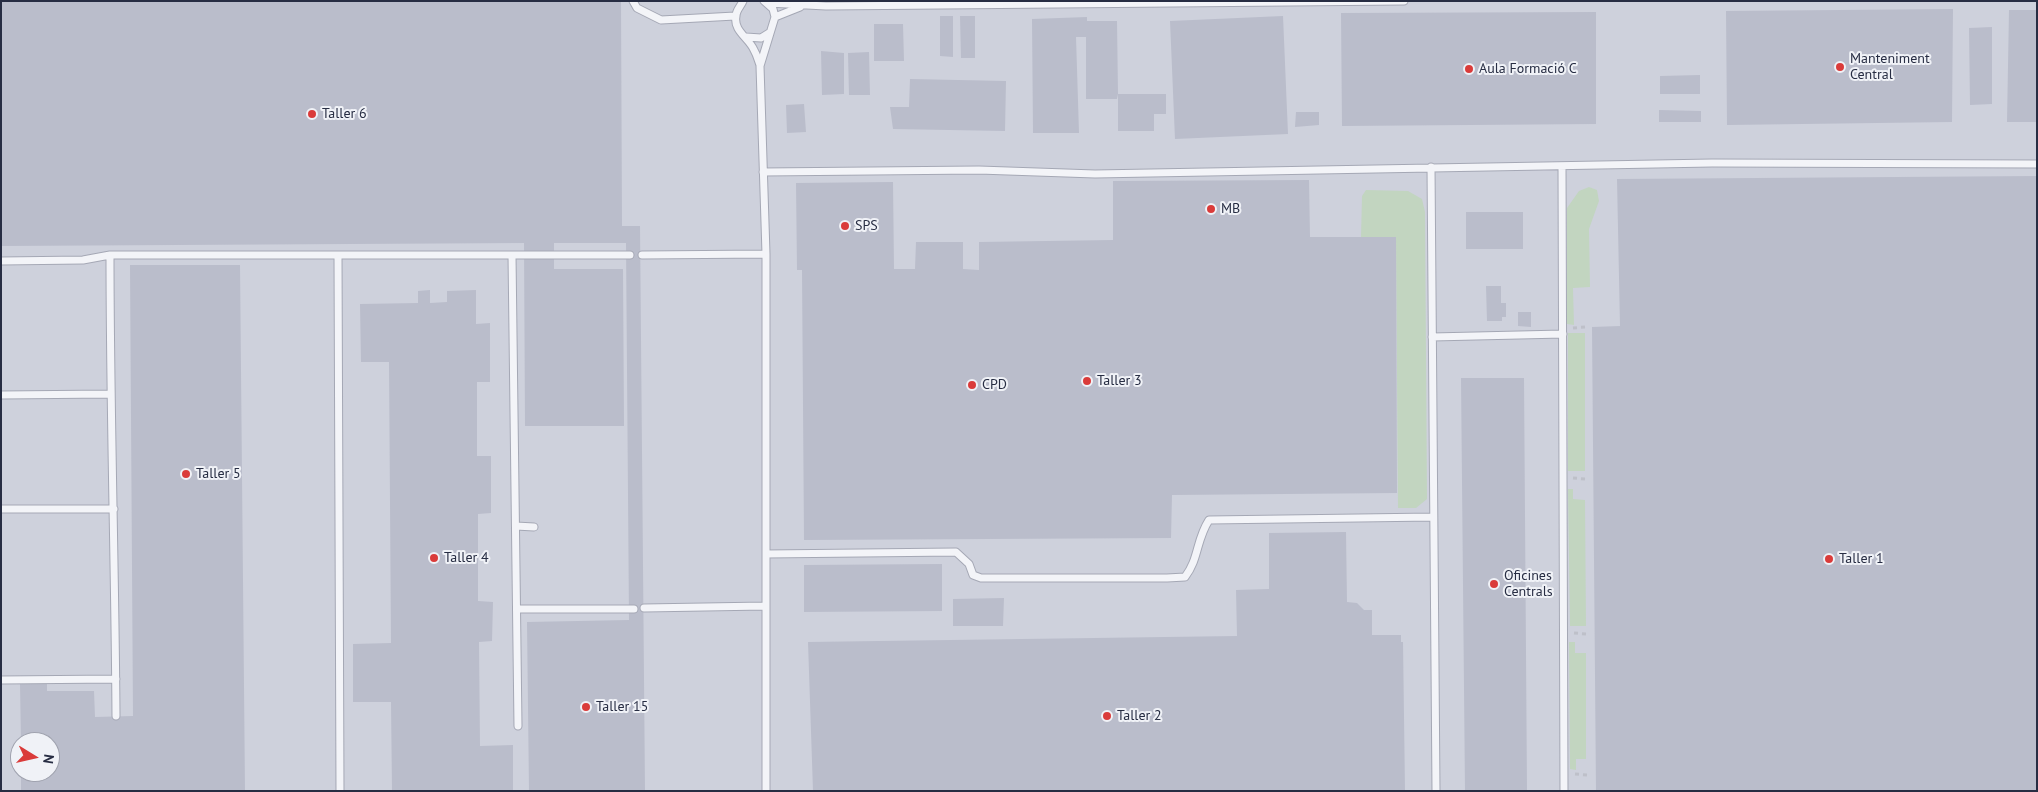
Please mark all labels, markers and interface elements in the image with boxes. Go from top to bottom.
place label: Manteniment Central [1850,51,1930,84]
place label: Aula Formació C [1479,61,1577,77]
marker: Manteniment Central [1834,61,1846,73]
marker: Aula Formació C [1463,63,1475,75]
place label: Taller 6 [322,106,367,122]
marker: Taller 6 [306,108,318,120]
place label: MB [1221,201,1240,217]
marker: MB [1205,203,1217,215]
place label: SPS [855,218,878,234]
marker: SPS [839,220,851,232]
place label: Taller 3 [1097,373,1142,389]
marker: Taller 3 [1081,375,1093,387]
place label: CPD [982,377,1007,393]
marker: CPD [966,379,978,391]
place label: Taller 5 [196,466,241,482]
marker: Taller 5 [180,468,192,480]
place label: Taller 4 [444,550,489,566]
place label: Taller 1 [1839,551,1884,567]
marker: Taller 4 [428,552,440,564]
marker: Taller 1 [1823,553,1835,565]
place label: Oficines Centrals [1504,568,1553,600]
marker: Oficines Centrals [1488,578,1500,590]
place label: Taller 15 [596,699,648,715]
marker: Taller 15 [580,701,592,713]
place label: Taller 2 [1117,708,1162,724]
marker: Taller 2 [1101,710,1113,722]
north arrow [10,732,60,782]
text: N [39,753,58,765]

